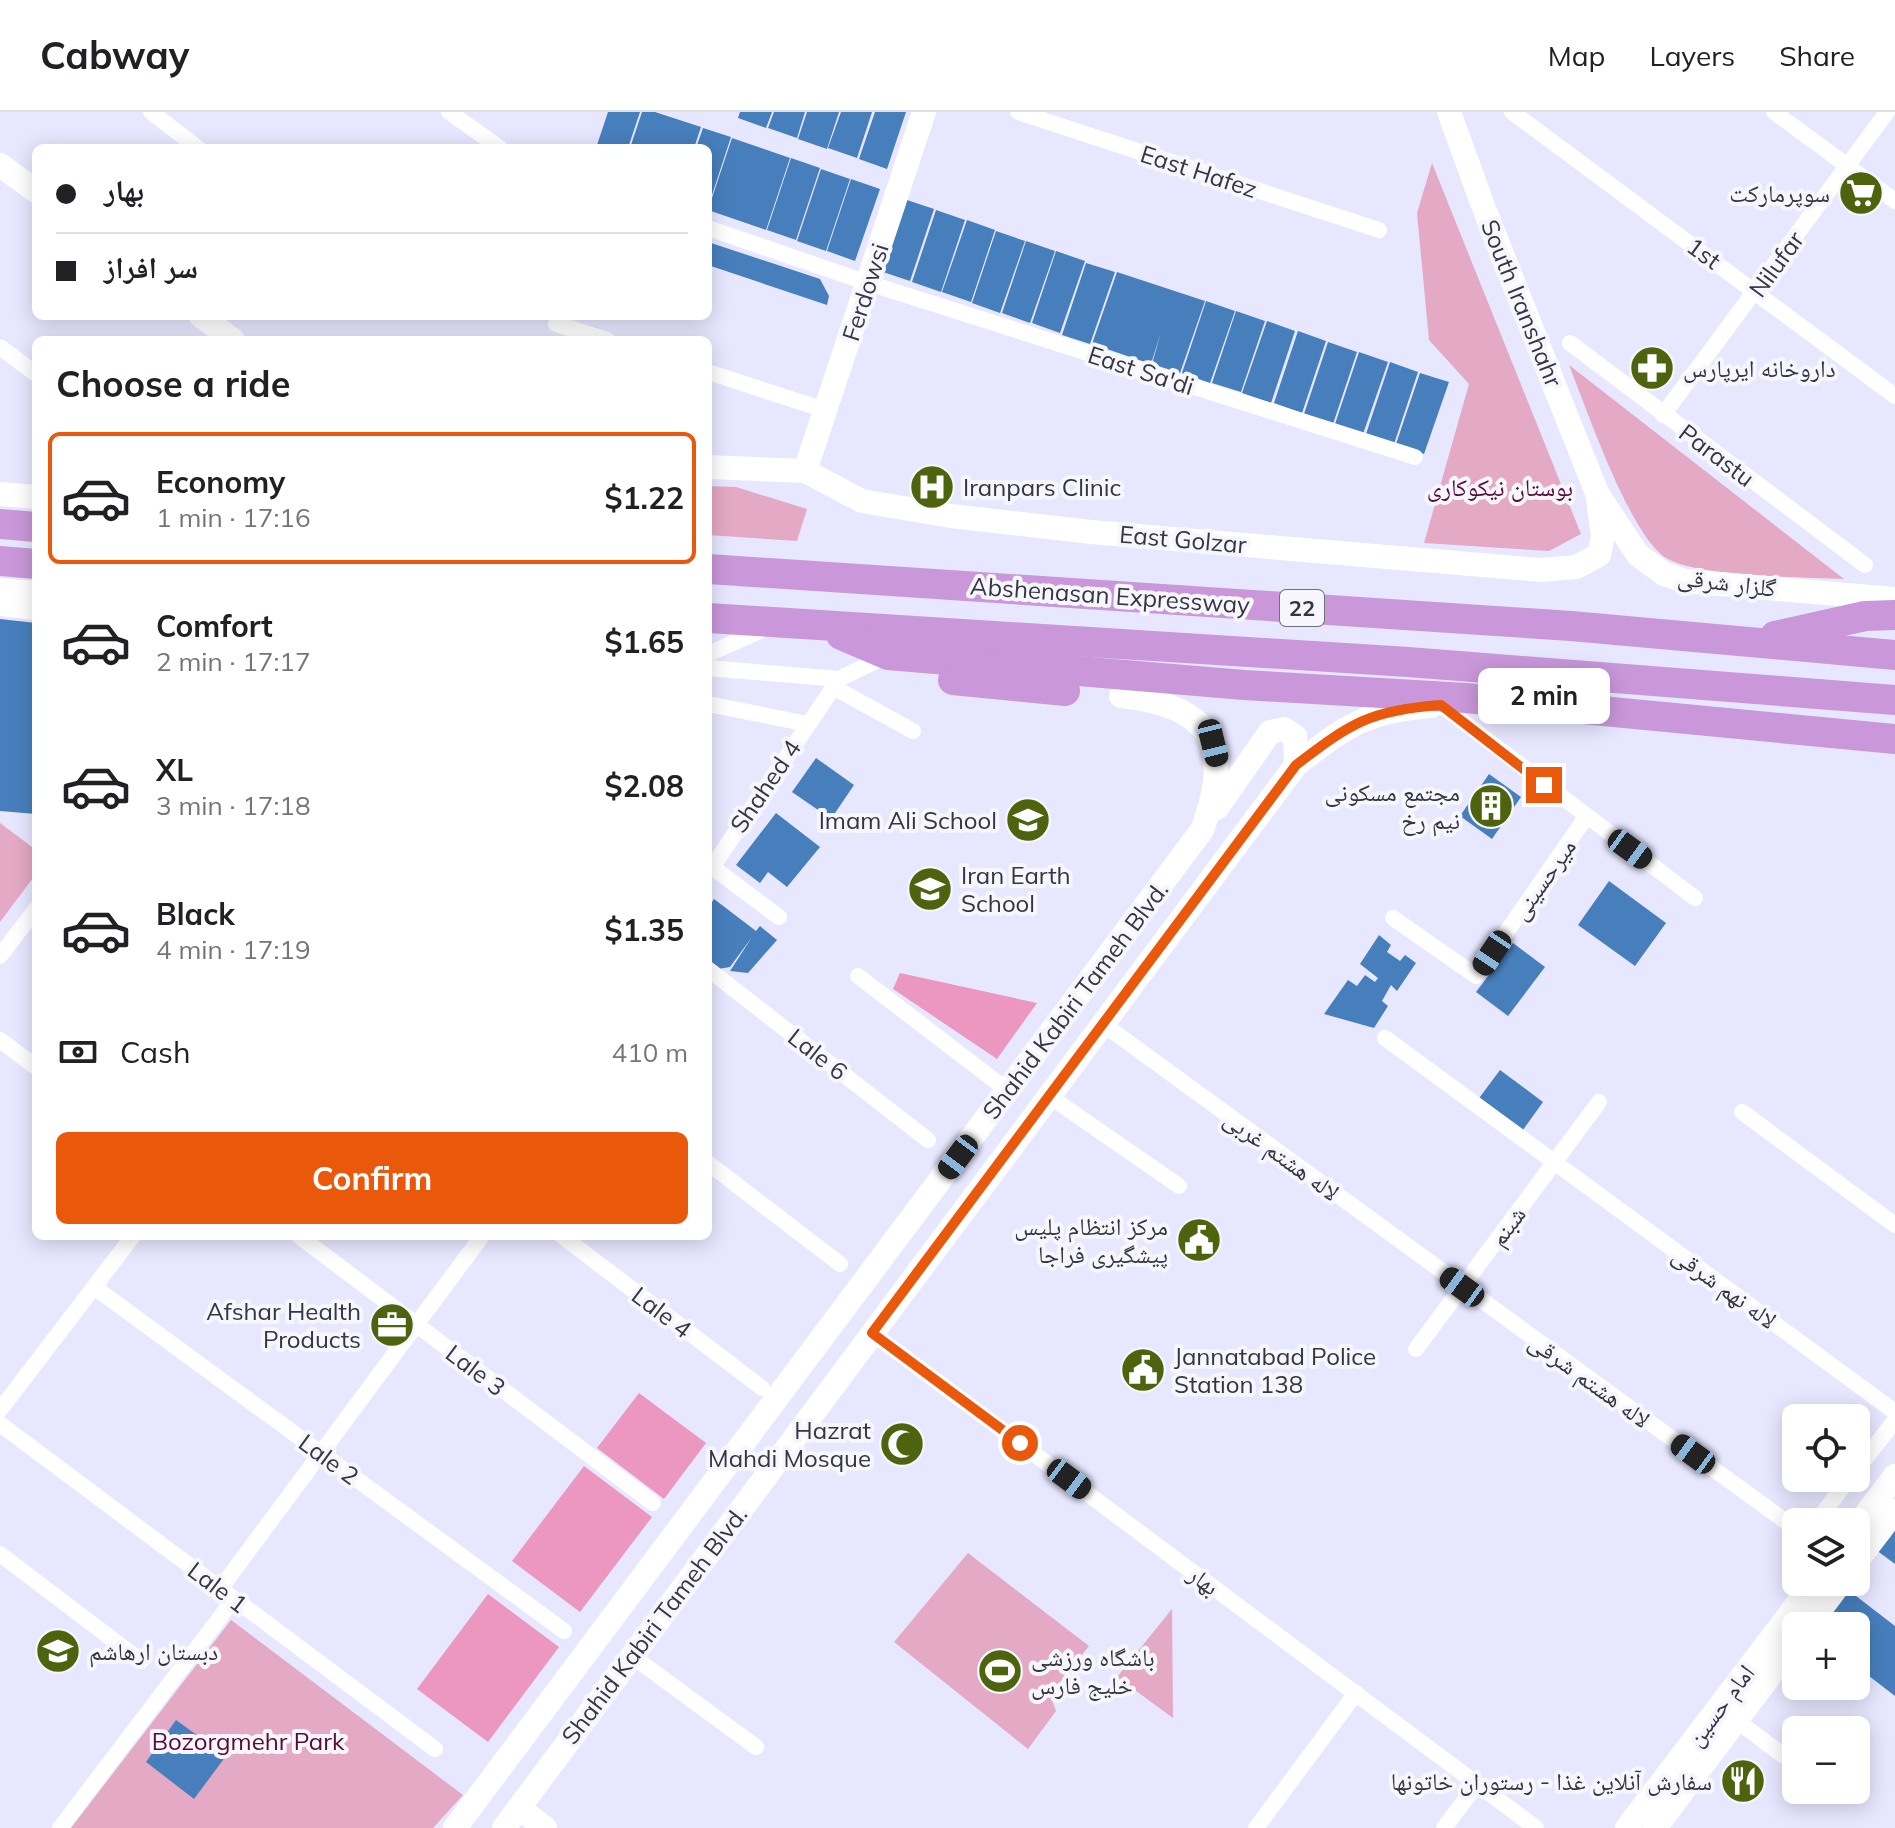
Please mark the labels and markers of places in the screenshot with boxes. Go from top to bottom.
supermarket icon: سوپرمارکت [1837,169,1885,217]
place label: سوپرمارکت [1729,178,1830,208]
pharmacy icon: داروخانه ایرپارس [1628,344,1676,392]
place label: داروخانه ایرپارس [1683,353,1836,383]
hospital icon: Iranpars Clinic [908,463,956,511]
place label: Iranpars Clinic [963,472,1121,502]
place label: مجتمع مسکونی نیم رخ [1325,777,1460,837]
building icon: مجتمع مسکونی نیم رخ [1467,782,1515,830]
school or university icon: Imam Ali School [1004,796,1052,844]
place label: Imam Ali School [819,805,997,835]
place label: Iran Earth School [961,860,1071,918]
school or university icon: Iran Earth School [906,865,954,913]
place label: مرکز انتظام پلیس پیشگیری فراجا [1014,1211,1168,1269]
public building icon: مرکز انتظام پلیس پیشگیری فراجا [1175,1216,1223,1264]
place label: Afshar Health Products [206,1296,361,1354]
office icon: Afshar Health Products [368,1301,416,1349]
place label: Jannatabad Police Station 138 [1174,1341,1376,1399]
public building icon: Jannatabad Police Station 138 [1119,1346,1167,1394]
place label: Hazrat Mahdi Mosque [708,1415,871,1473]
mosque icon: Hazrat Mahdi Mosque [878,1420,926,1468]
school or university icon: دبستان ارهاشم [34,1627,82,1675]
place label: دبستان ارهاشم [89,1636,218,1668]
place label: باشگاه ورزشی خلیج فارس [1031,1642,1155,1701]
sports icon: باشگاه ورزشی خلیج فارس [976,1647,1024,1695]
restaurant icon: سفارش آنلاین غذا - رستوران خاتونها [1719,1757,1767,1805]
place label: سفارش آنلاین غذا - رستوران خاتونها [1391,1766,1712,1796]

